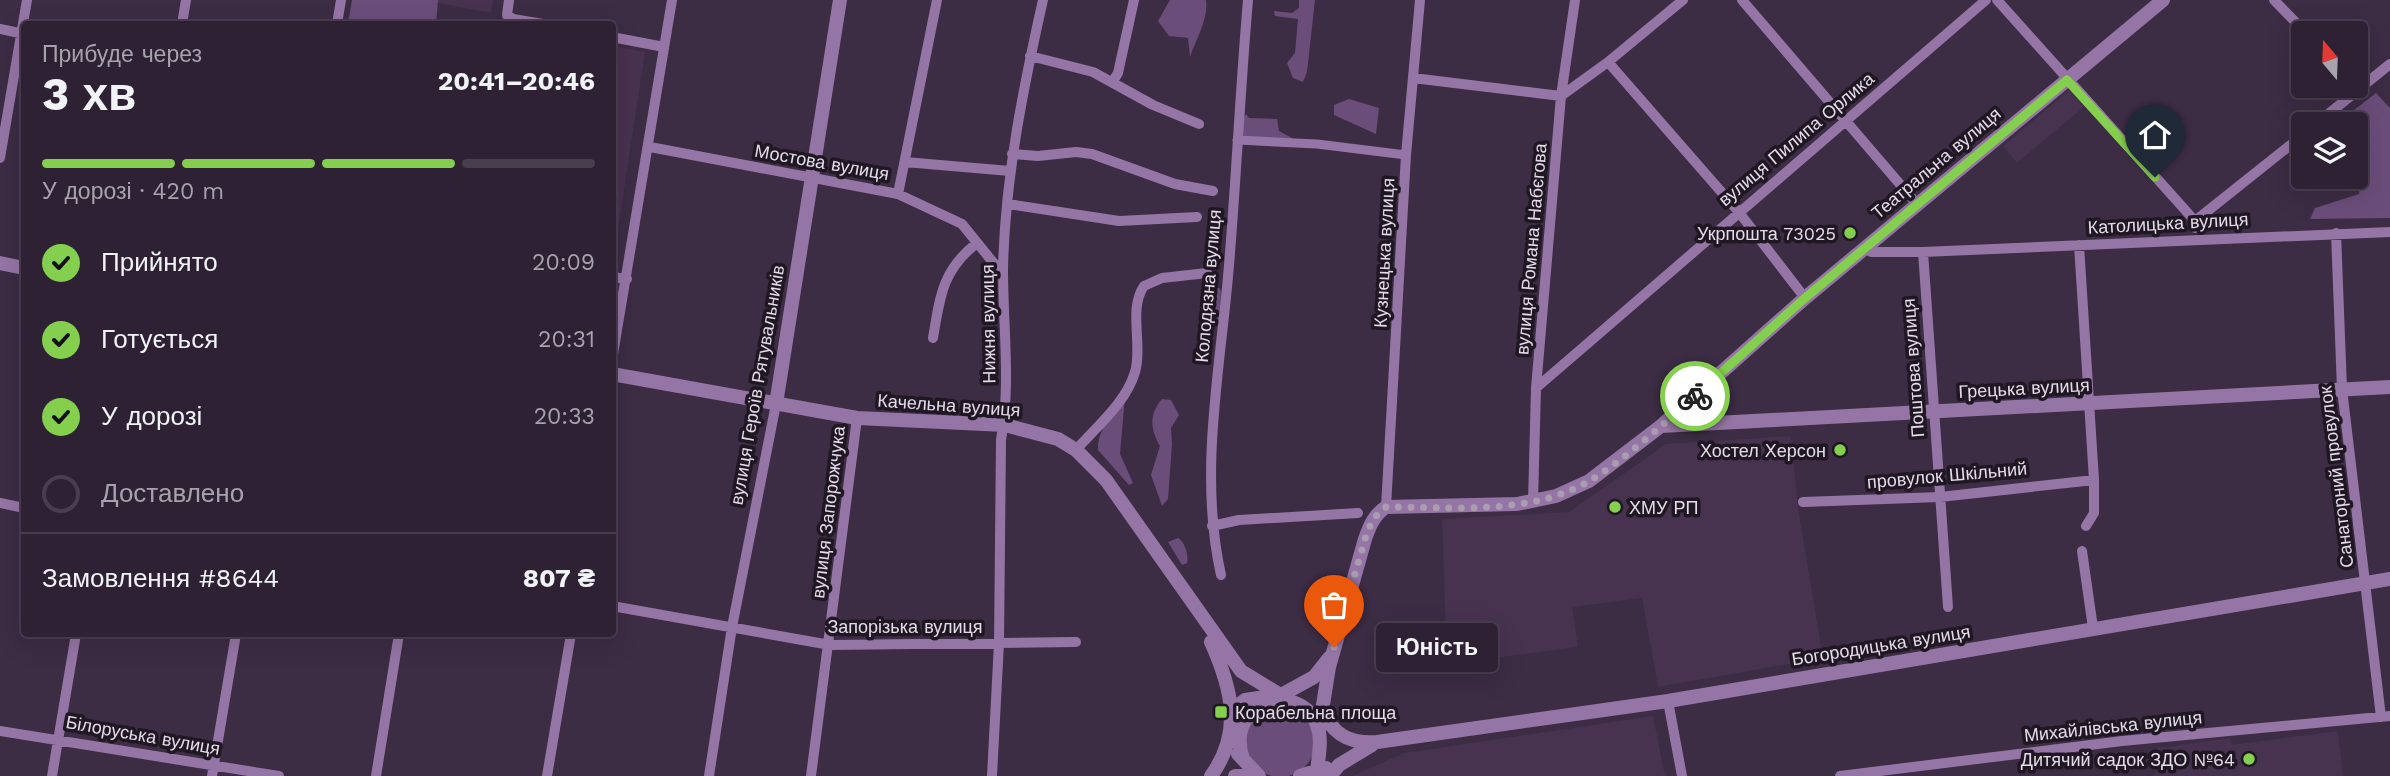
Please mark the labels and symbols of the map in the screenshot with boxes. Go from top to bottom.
north arrow [2291,21,2368,98]
street label: вулиця Пилипа Орлика [1714,67,1879,210]
street label: Театральна вулиця [1867,103,2005,223]
pin [2125,105,2185,177]
street label: Мостова вулиця [753,140,891,184]
street label: вулиця Романа Набєгова [1511,141,1551,356]
street label: Кузнецька вулиця [1370,177,1398,329]
street label: Католицька вулиця [2087,208,2249,238]
street label: Колодязна вулиця [1191,209,1225,363]
place label: Укрпошта 73025 [1697,223,1836,244]
marker: Укрпошта 73025 [1842,225,1858,241]
street label: вулиця Героїв Рятувальників [726,263,788,507]
street label: Нижня вулиця [976,264,1000,384]
street label: Поштова вулиця [1898,298,1928,438]
courier [1660,361,1730,431]
street label: Грецька вулиця [1958,374,2090,402]
street label: Санаторний провулок [2314,385,2358,569]
street label: Качельна вулиця [877,390,1021,420]
street label: вулиця Запорожчука [807,424,849,599]
place label: Хостел Херсон [1700,440,1826,461]
marker: Хостел Херсон [1832,442,1848,458]
street label: провулок Шкільний [1866,458,2028,492]
place label: ХМУ РП [1629,497,1699,518]
marker: ХМУ РП [1607,499,1623,515]
pin [1304,575,1364,647]
street label: Запорізька вулиця [827,616,983,637]
street label: Богородицька вулиця [1790,620,1972,670]
callout: Юність [1376,622,1498,672]
place label: Корабельна площа [1235,702,1397,723]
marker: Корабельна площа [1213,704,1229,720]
street label: Михайлівська вулиця [2023,706,2203,746]
street label: Білоруська вулиця [64,711,222,759]
place label: Дитячий садок ЗДО №64 [2021,749,2235,770]
marker: Дитячий садок ЗДО №64 [2241,751,2257,767]

